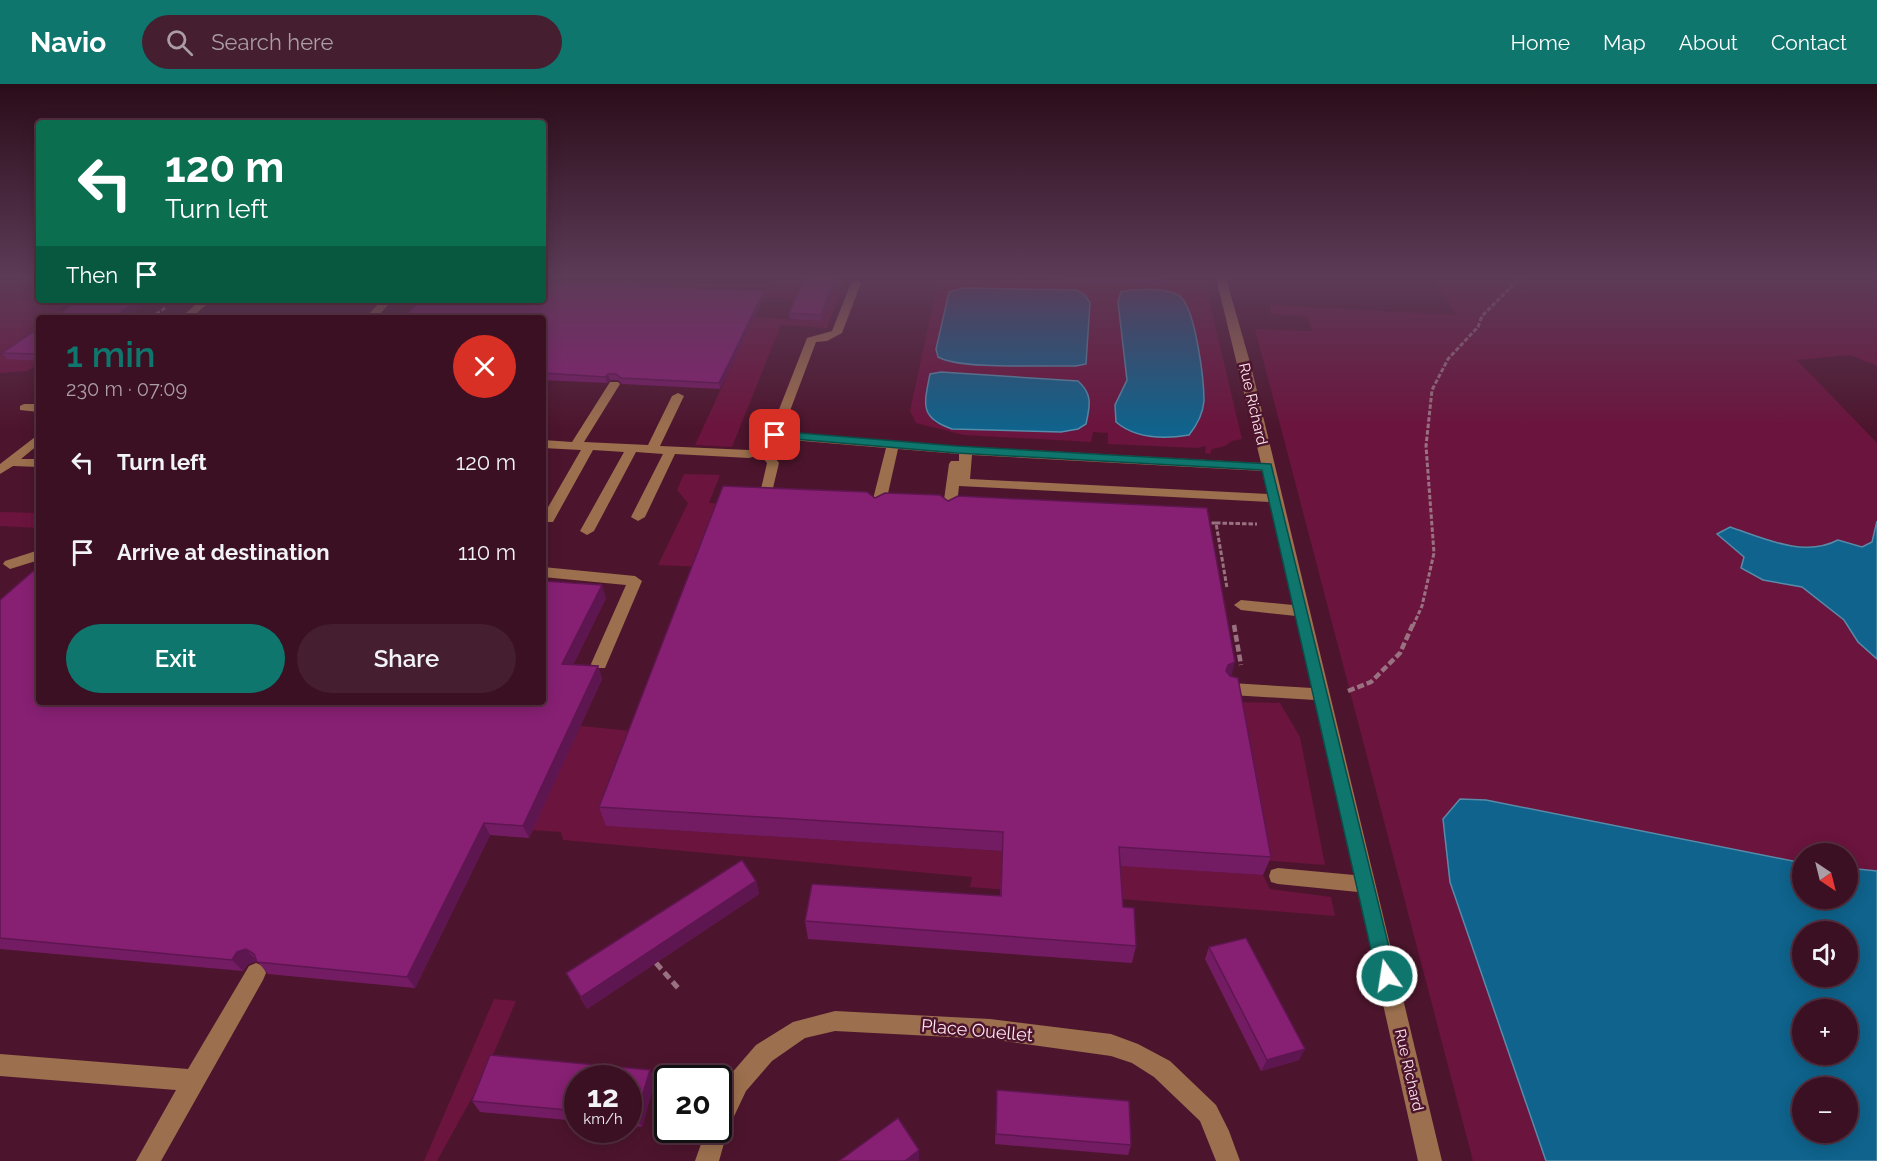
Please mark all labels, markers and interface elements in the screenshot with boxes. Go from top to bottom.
search box [142,15,562,69]
text: Navio [30,26,106,59]
icon: search [163,26,196,59]
text: Search here [211,29,333,55]
text: Home [1511,30,1570,55]
text: Map [1603,30,1646,55]
text: About [1679,30,1738,55]
text: Contact [1771,30,1847,55]
text: 120 m [165,143,284,192]
icon: left [66,144,144,222]
text: Turn left [165,193,268,224]
icon: arrive [130,258,163,291]
text: Then [66,262,118,288]
text: 1 min [66,333,155,375]
button: close [453,335,516,398]
street label: Rue Richard [1235,361,1271,447]
text: 230 m · 07:09 [66,377,187,401]
pin [749,409,800,460]
icon: arrive [758,418,791,451]
icon: left [66,446,99,479]
text: Turn left [117,449,207,475]
text: 120 m [456,449,516,475]
icon: arrive [66,536,99,569]
text: Arrive at destination [117,539,330,565]
text: 110 m [458,539,516,565]
button: Exit [66,624,285,693]
button: Share [297,624,516,693]
north arrow [1792,843,1858,909]
map controls [1792,843,1858,1143]
button: sound [1792,921,1858,987]
position arrow [1355,944,1419,1008]
button: + [1792,999,1858,1065]
street label: Place Ouellet [920,1015,1034,1045]
street label: Rue Richard [1391,1027,1427,1113]
speed limit sign: 20 [654,1065,732,1143]
button: − [1792,1077,1858,1143]
text: 12 [587,1079,619,1114]
text: km/h [583,1110,623,1128]

